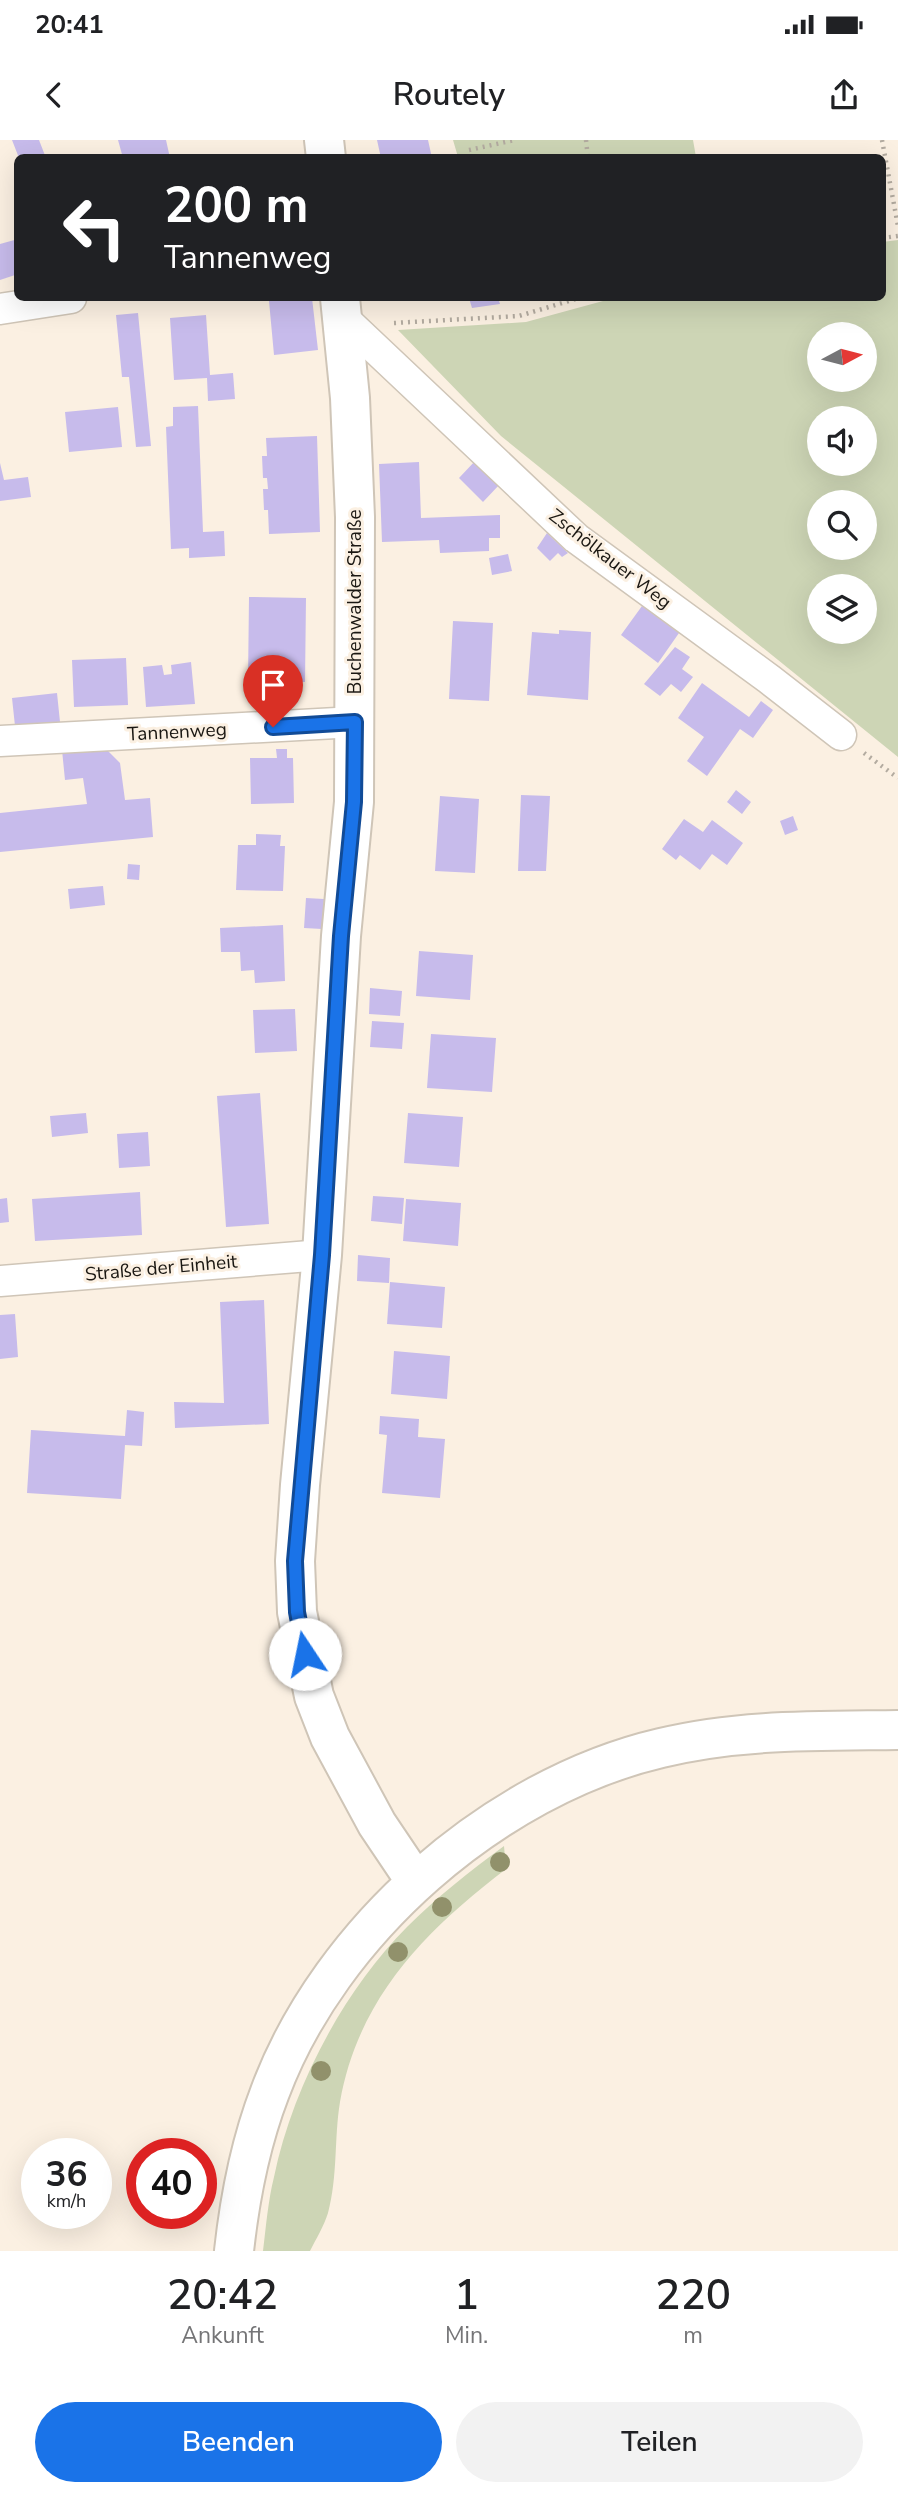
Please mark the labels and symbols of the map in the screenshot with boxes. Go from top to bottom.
north arrow [807,322,877,392]
street label: Zschölkauer Weg [543,503,677,615]
street label: Buchenwalder Straße [342,509,368,695]
pin [243,655,303,727]
street label: Tannenweg [127,716,227,748]
street label: Straße der Einheit [84,1248,239,1288]
position arrow [268,1617,342,1691]
speed limit sign: 40 [126,2138,217,2229]

